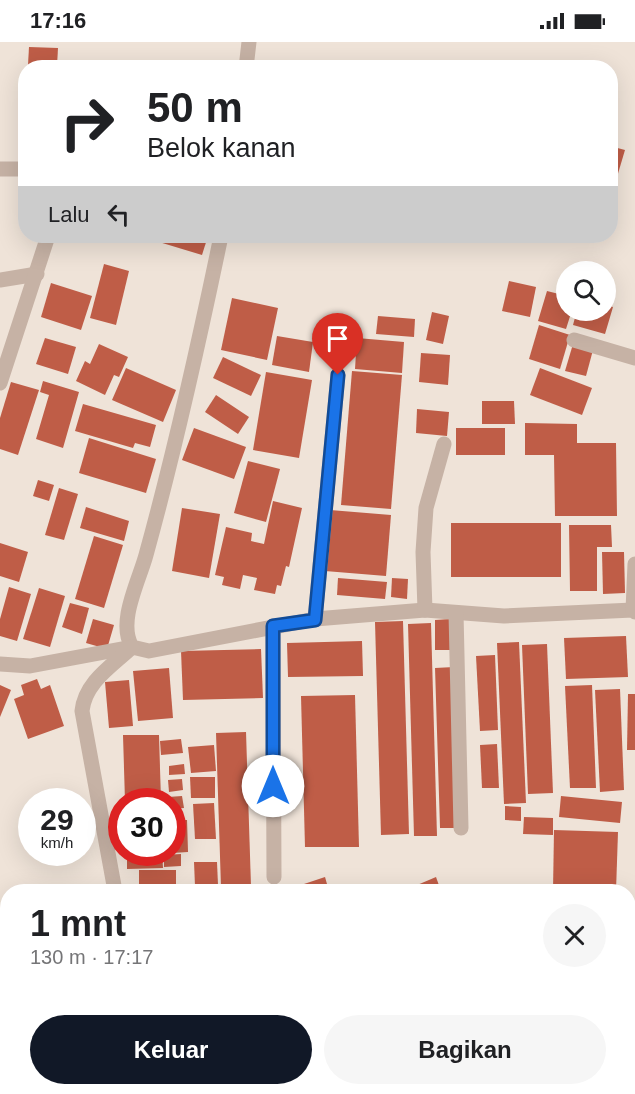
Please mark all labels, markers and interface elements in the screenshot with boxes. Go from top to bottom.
text: 17:16 [30,8,86,33]
icon: right [48,84,126,162]
text: 50 m [147,84,243,131]
text: Belok kanan [147,133,296,163]
icon: left [102,198,135,231]
text: Lalu [48,202,90,227]
map controls [556,261,616,321]
button: search [556,261,616,321]
pin [312,313,363,375]
icon: arrive [321,322,354,355]
position arrow [241,754,305,818]
speed limit sign: 30 [108,788,186,866]
text: 29 [40,803,74,836]
text: km/h [41,834,73,851]
text: 1 mnt [30,903,126,944]
button: close [543,904,606,967]
text: 130 m · 17:17 [30,946,153,968]
button: Keluar [30,1015,312,1084]
button: Bagikan [324,1015,606,1084]

